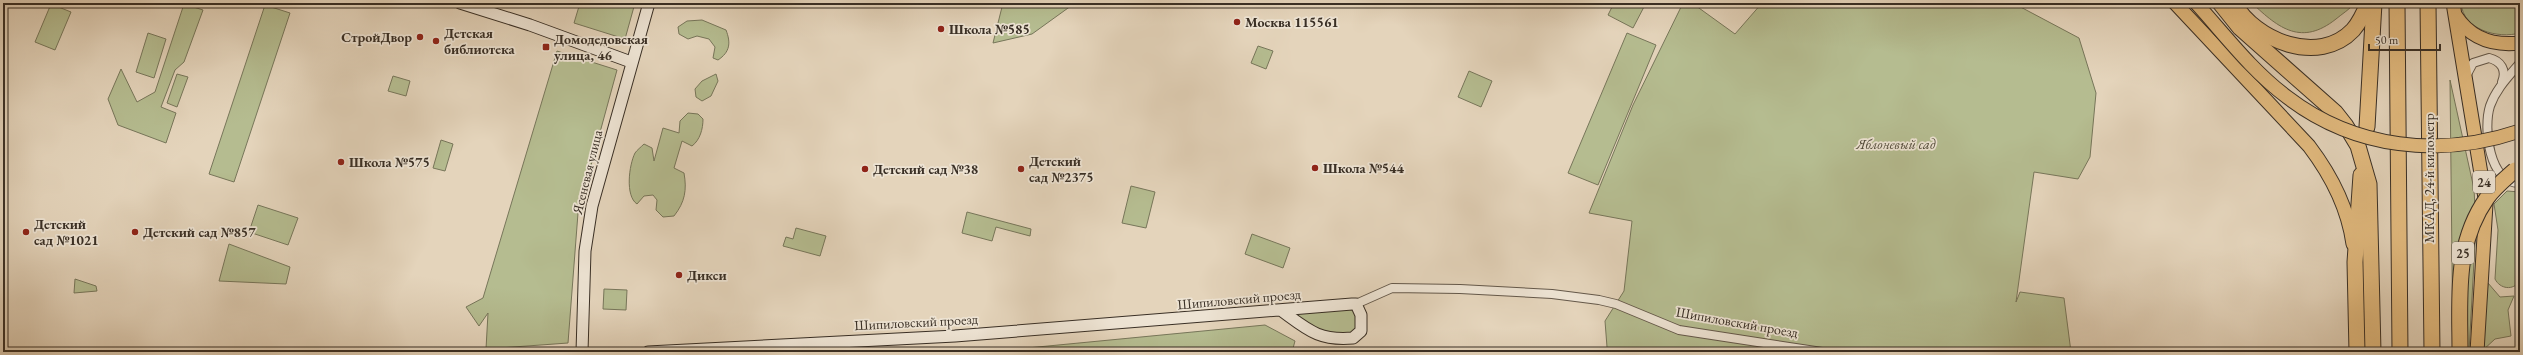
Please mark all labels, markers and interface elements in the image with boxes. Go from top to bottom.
place label: Москва 115561 [1245,13,1339,31]
marker: Москва 115561 [1232,17,1242,27]
place label: Школа №585 [949,20,1030,38]
place label: Детская библиотека [444,24,516,58]
marker: Школа №585 [936,24,946,34]
scale bar [2369,26,2440,52]
place label: СтройДвор [341,28,412,46]
place label: Домодедовская улица, 46 [554,30,649,64]
marker: СтройДвор [415,32,425,42]
text: 50 m [2375,32,2399,48]
marker: Детская библиотека [431,36,441,46]
marker: Домодедовская улица, 46 [541,42,551,52]
street label: МКАД, 24-й километр [2420,113,2438,243]
street label: Ясеневая улица [568,128,606,217]
park label: Яблоневый сад [1855,135,1936,153]
place label: Детский сад №2375 [1029,152,1094,186]
place label: Школа №575 [349,153,430,171]
marker: Школа №575 [336,157,346,167]
place label: Школа №544 [1323,159,1404,177]
place label: Детский сад №38 [873,160,978,178]
marker: Школа №544 [1310,163,1320,173]
marker: Детский сад №38 [860,164,870,174]
marker: Детский сад №2375 [1016,164,1026,174]
road number: 24 [2473,171,2495,193]
place label: Детский сад №1021 [34,215,99,249]
place label: Детский сад №857 [143,223,256,241]
marker: Детский сад №1021 [21,227,31,237]
marker: Детский сад №857 [130,227,140,237]
road number: 25 [2452,242,2474,264]
place label: Дикси [687,266,727,284]
marker: Дикси [674,270,684,280]
street label: Шипиловский проезд [1177,285,1302,313]
street label: Шипиловский проезд [1674,302,1800,342]
street label: Шипиловский проезд [854,310,979,334]

